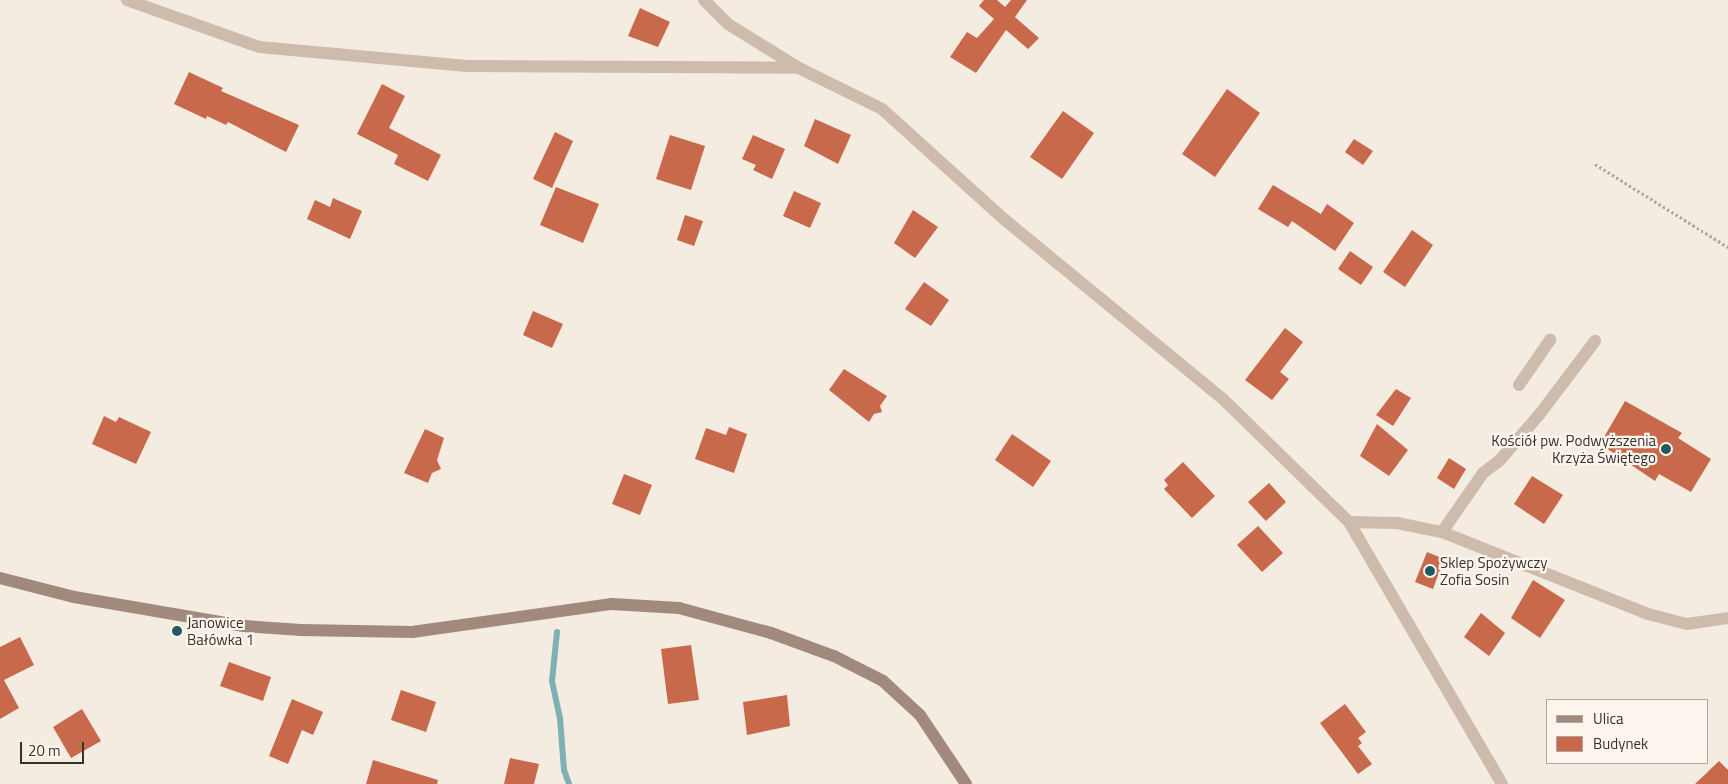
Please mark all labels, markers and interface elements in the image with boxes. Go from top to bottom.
place label: Kościół pw. Podwyższenia Krzyża Świętego [1491,431,1656,466]
marker: Kościół pw. Podwyższenia Krzyża Świętego [1660,443,1672,455]
place label: Sklep Spożywczy Zofia Sosin [1440,553,1548,588]
marker: Sklep Spożywczy Zofia Sosin [1424,565,1436,577]
place label: Janowice Bałówka 1 [187,613,254,648]
marker: Janowice Bałówka 1 [171,625,183,637]
legend [1546,699,1708,764]
text: Ulica [1593,707,1623,730]
scale bar [22,732,86,764]
text: Budynek [1593,732,1648,755]
text: 20 m [28,739,61,762]

